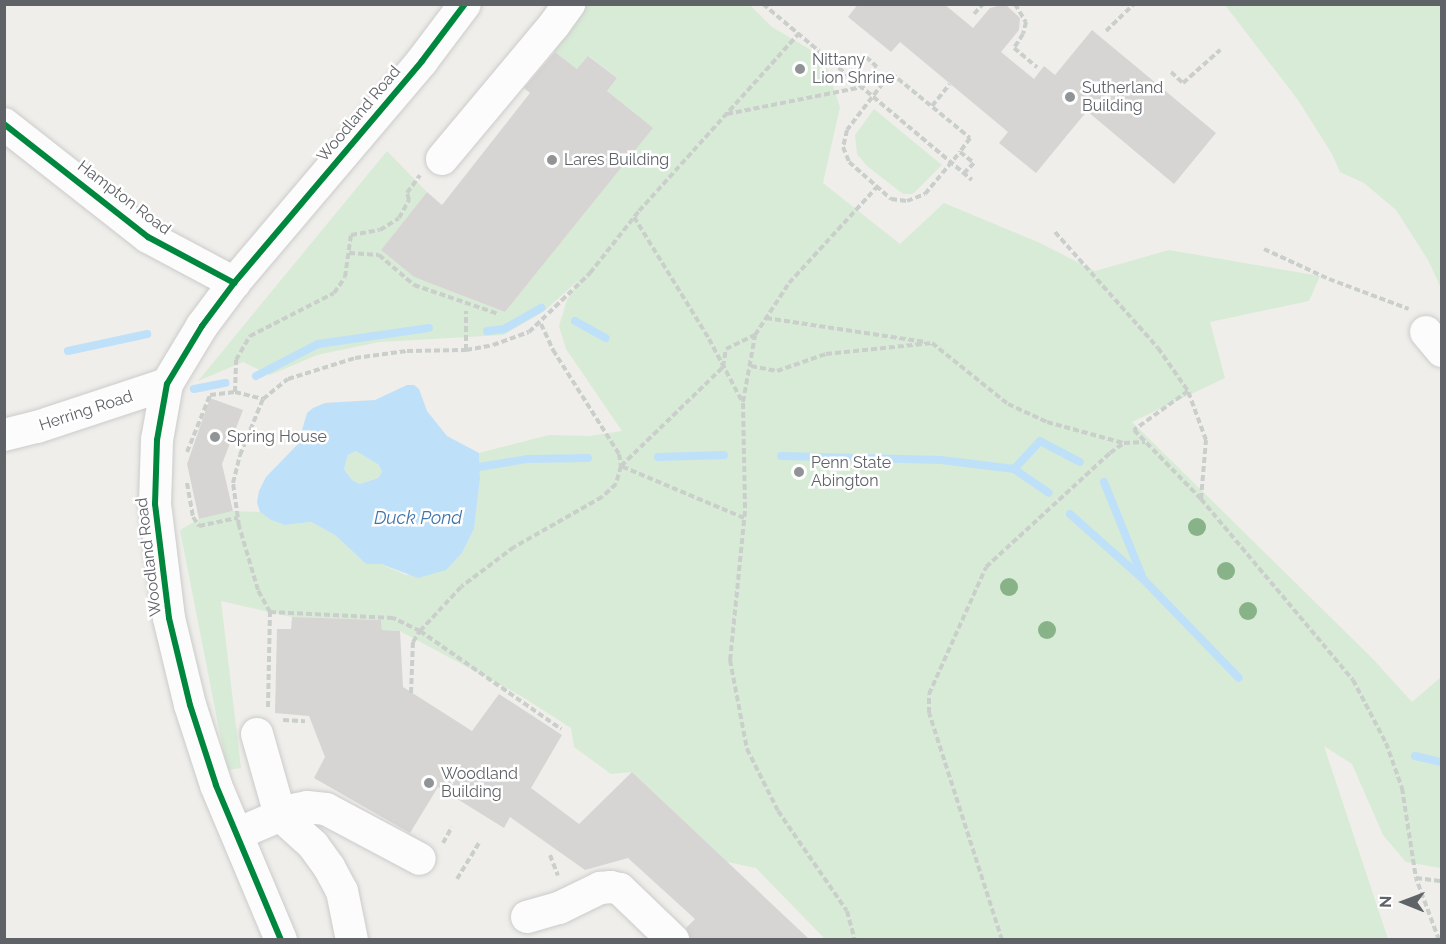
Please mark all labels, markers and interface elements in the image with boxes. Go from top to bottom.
place label: Nittany Lion Shrine [812,50,895,88]
street label: Woodland Road [313,62,405,166]
marker: Nittany Lion Shrine [793,62,807,76]
place label: Sutherland Building [1082,78,1163,116]
marker: Sutherland Building [1063,90,1077,104]
place label: Lares Building [564,150,669,170]
marker: Lares Building [545,153,559,167]
street label: Hampton Road [74,157,174,239]
street label: Herring Road [37,387,135,435]
place label: Spring House [227,427,327,447]
marker: Spring House [208,430,222,444]
place label: Penn State Abington [811,453,891,491]
marker: Penn State Abington [792,465,806,479]
street label: Woodland Road [132,497,166,617]
water label: Duck Pond [374,507,462,529]
place label: Woodland Building [441,764,518,802]
marker: Woodland Building [422,776,436,790]
north arrow [1374,872,1434,932]
text: N [1376,895,1395,908]

